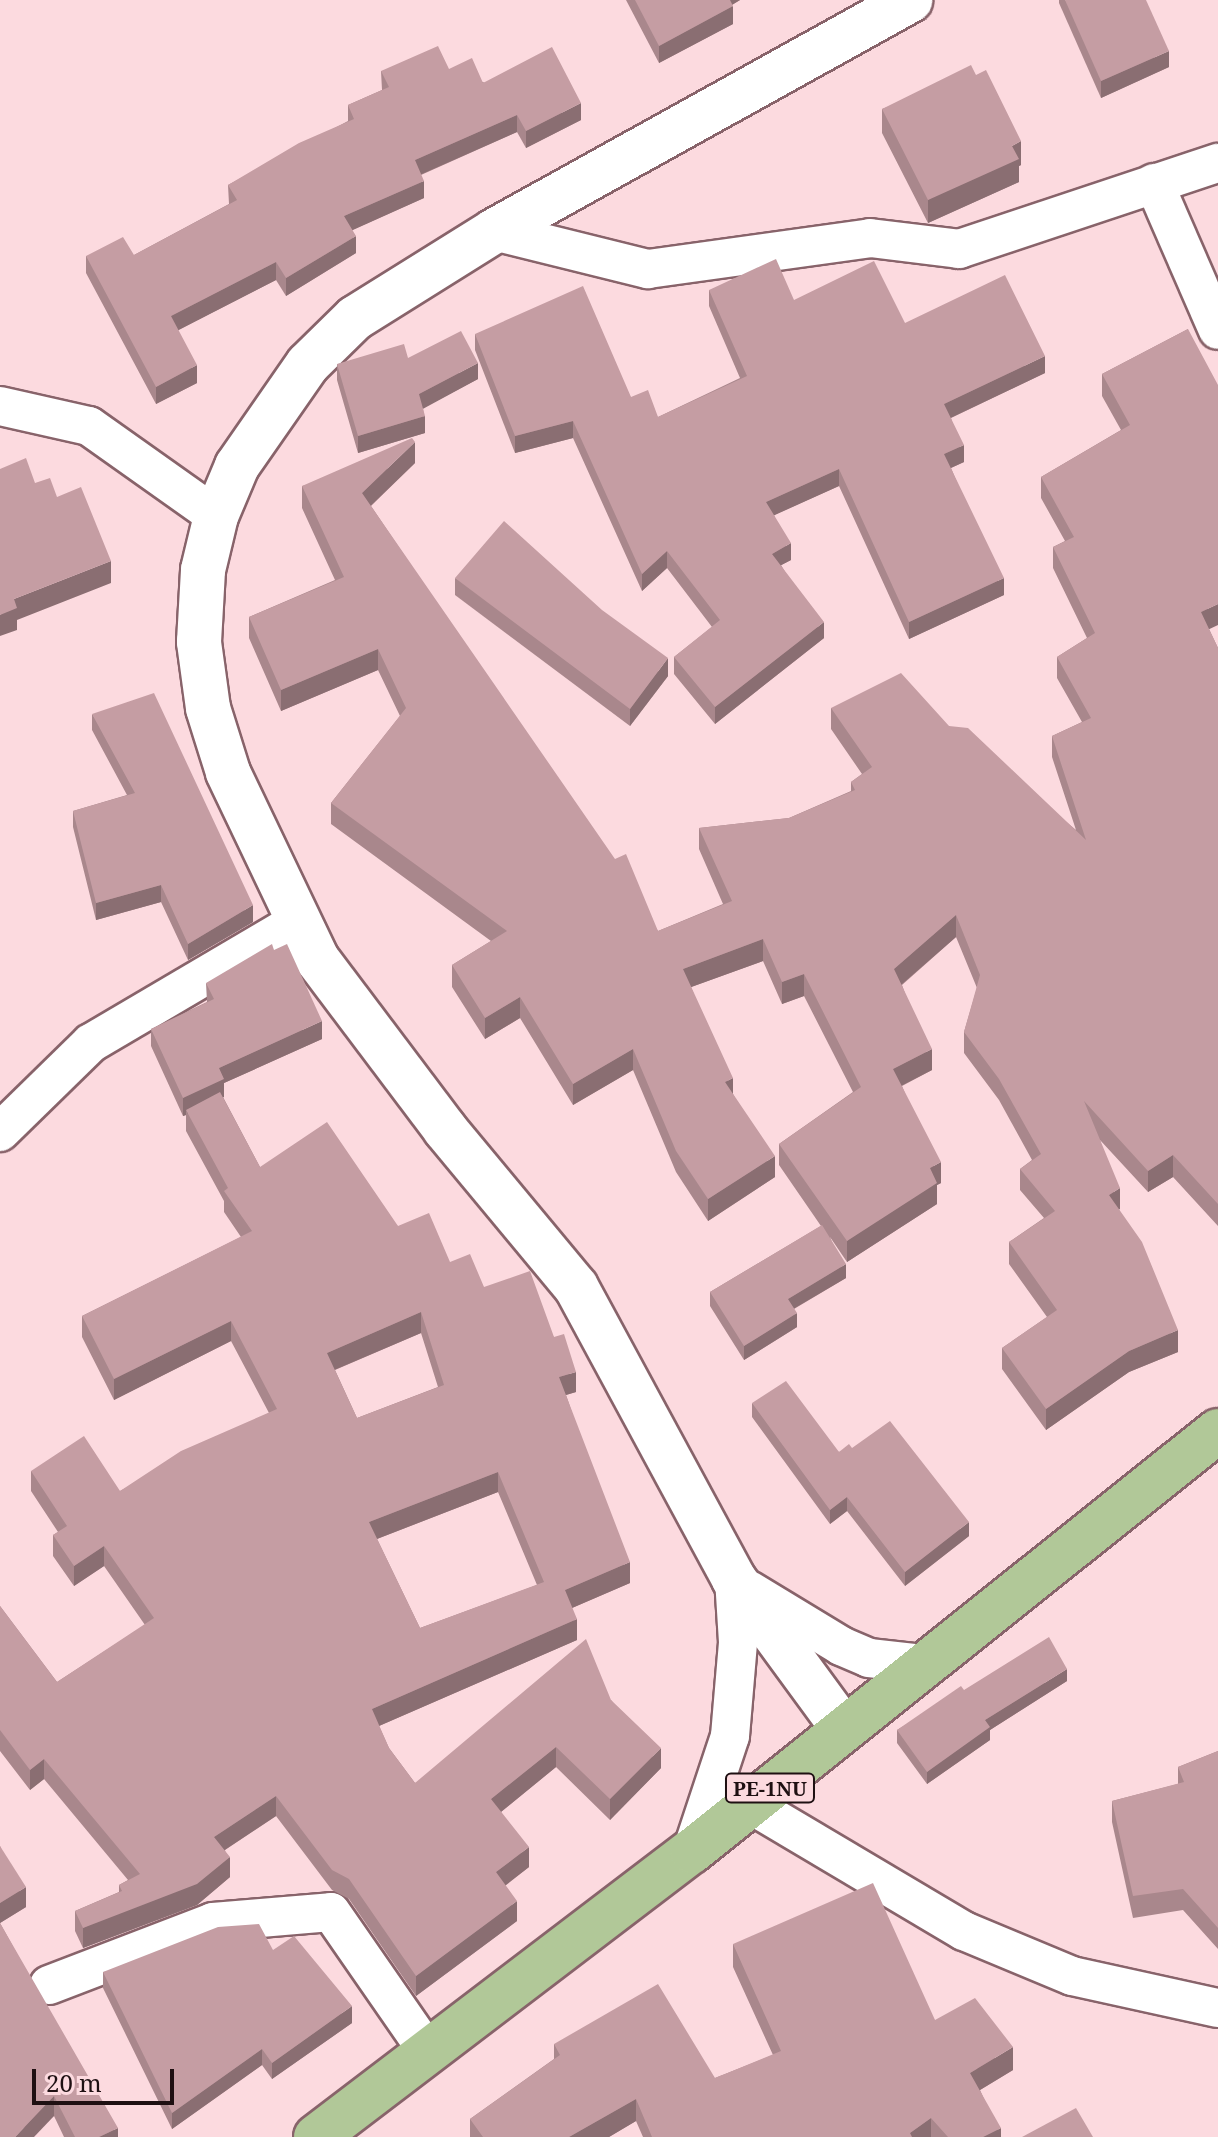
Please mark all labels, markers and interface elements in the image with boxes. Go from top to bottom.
road number: PE-1NU [724,1772,816,1804]
scale bar [36,2053,178,2103]
text: 20 m [46,2066,102,2099]

